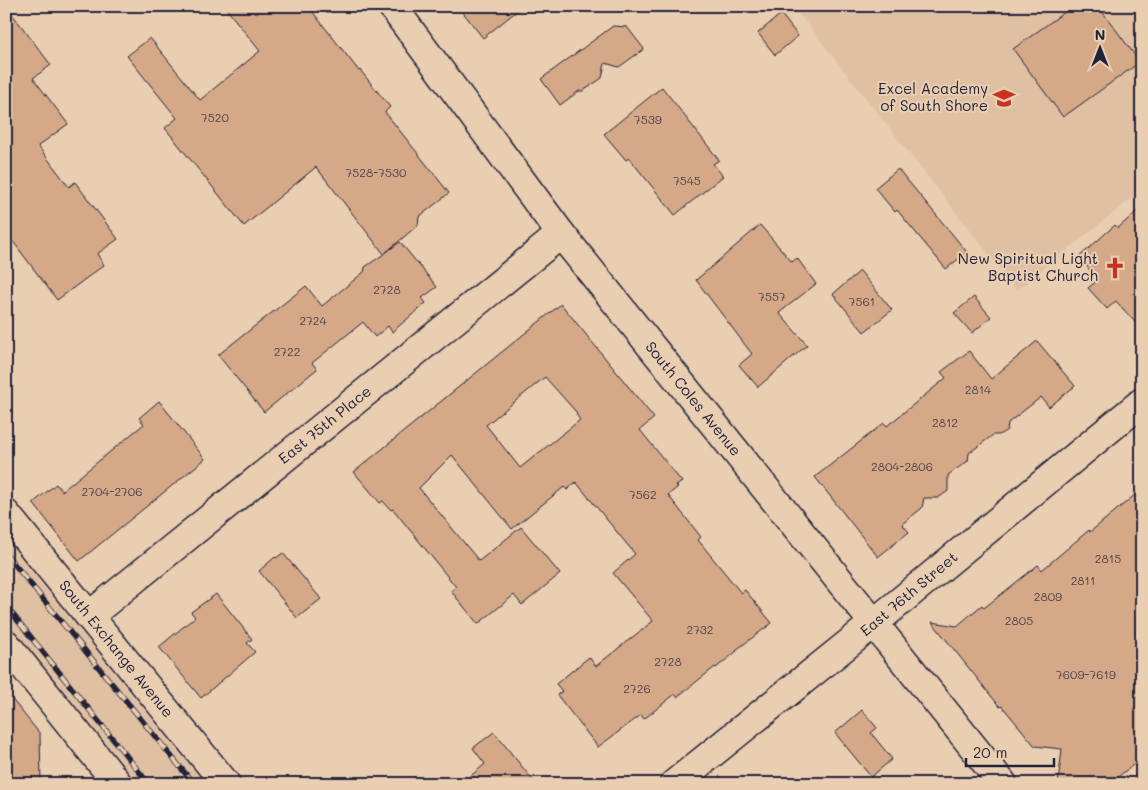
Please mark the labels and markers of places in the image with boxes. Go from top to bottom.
place label: Excel Academy of South Shore [878,78,988,115]
school or university icon: Excel Academy of South Shore [991,85,1017,111]
place label: New Spiritual Light Baptist Church [958,248,1098,285]
church icon: New Spiritual Light Baptist Church [1102,255,1128,281]

